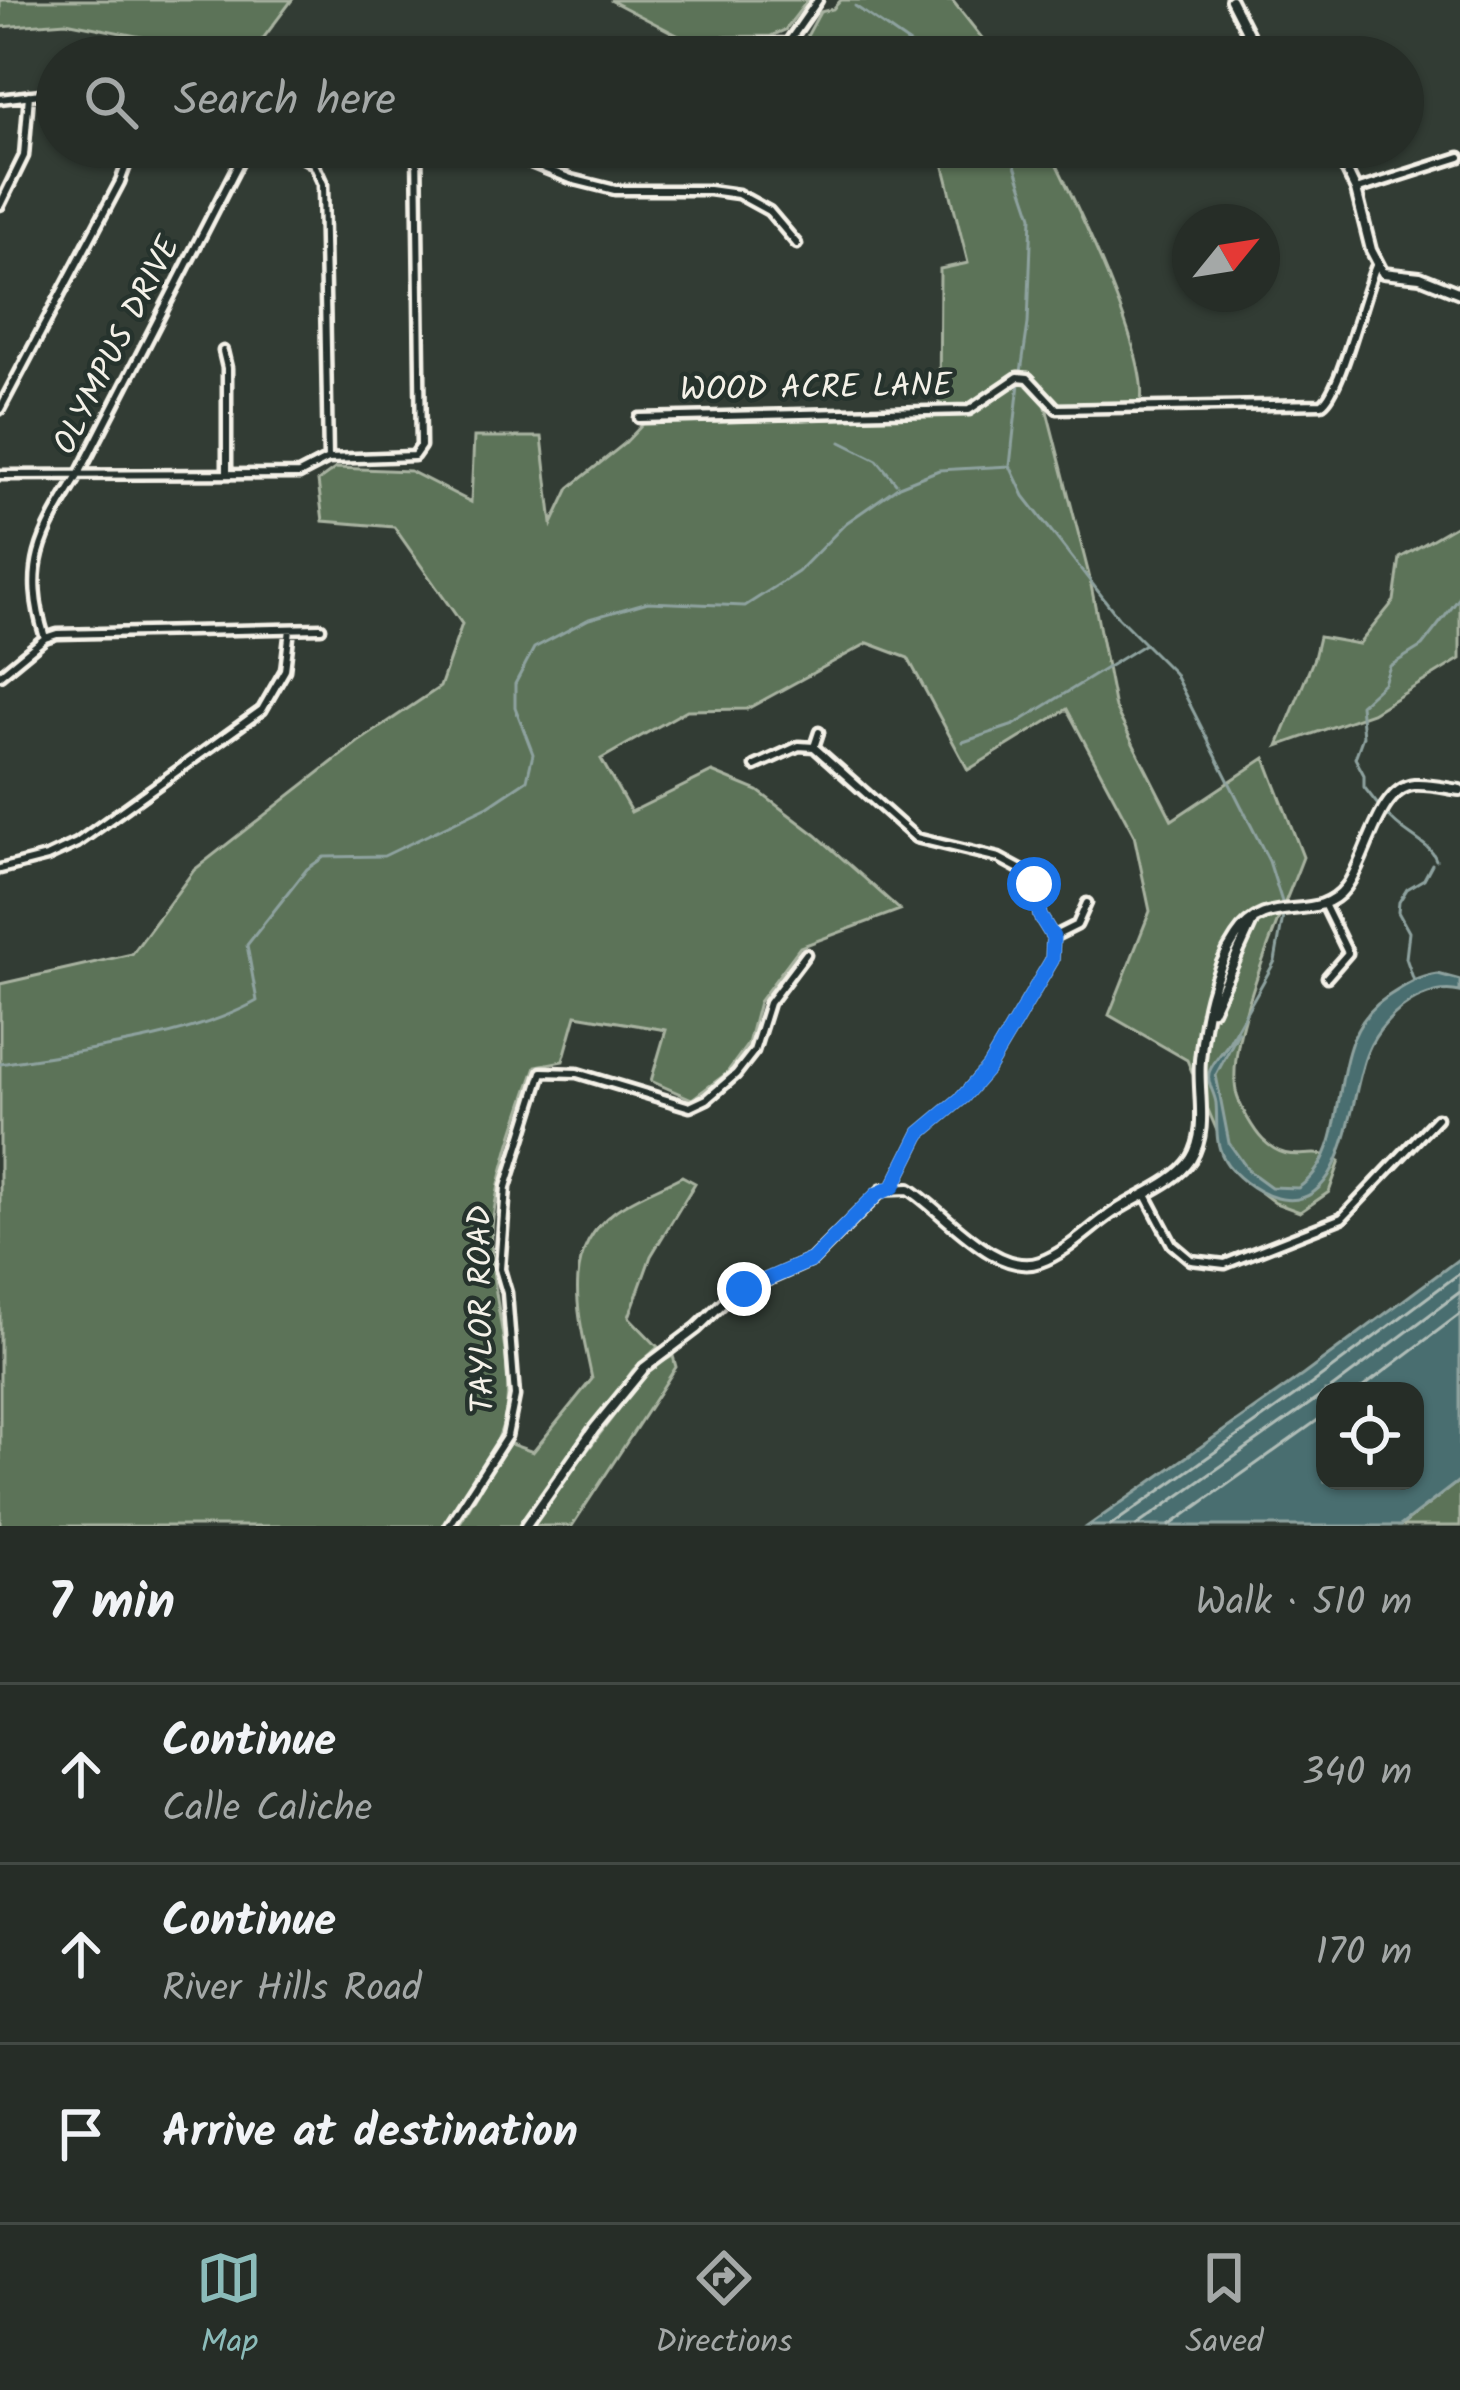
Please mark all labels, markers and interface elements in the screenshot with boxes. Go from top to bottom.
search box [36,36,1424,168]
text: Search here [174,66,396,138]
icon: search [78,69,144,135]
north arrow [1172,204,1280,312]
street label: OLYMPUS DRIVE [40,227,196,465]
street label: WOOD ACRE LANE [679,360,953,418]
route start [1007,857,1061,911]
street label: TAYLOR ROAD [455,1204,511,1414]
route end [717,1262,771,1316]
map controls [1316,1382,1424,1490]
button: locate [1316,1382,1424,1490]
text: 7 min [48,1564,175,1645]
text: Walk · 510 m [1195,1573,1412,1635]
text: Continue [162,1707,336,1779]
icon: ahead [48,1741,114,1807]
text: 340 m [1302,1743,1412,1805]
text: Calle Caliche [162,1779,372,1841]
text: Continue [162,1887,336,1959]
icon: ahead [48,1921,114,1987]
text: 170 m [1316,1923,1412,1985]
text: River Hills Road [162,1959,422,2021]
text: Arrive at destination [162,2098,578,2170]
icon: arrive [48,2101,114,2167]
tab: Map [196,2245,262,2370]
tab: Directions [655,2245,792,2370]
tab: Saved [1185,2245,1264,2370]

